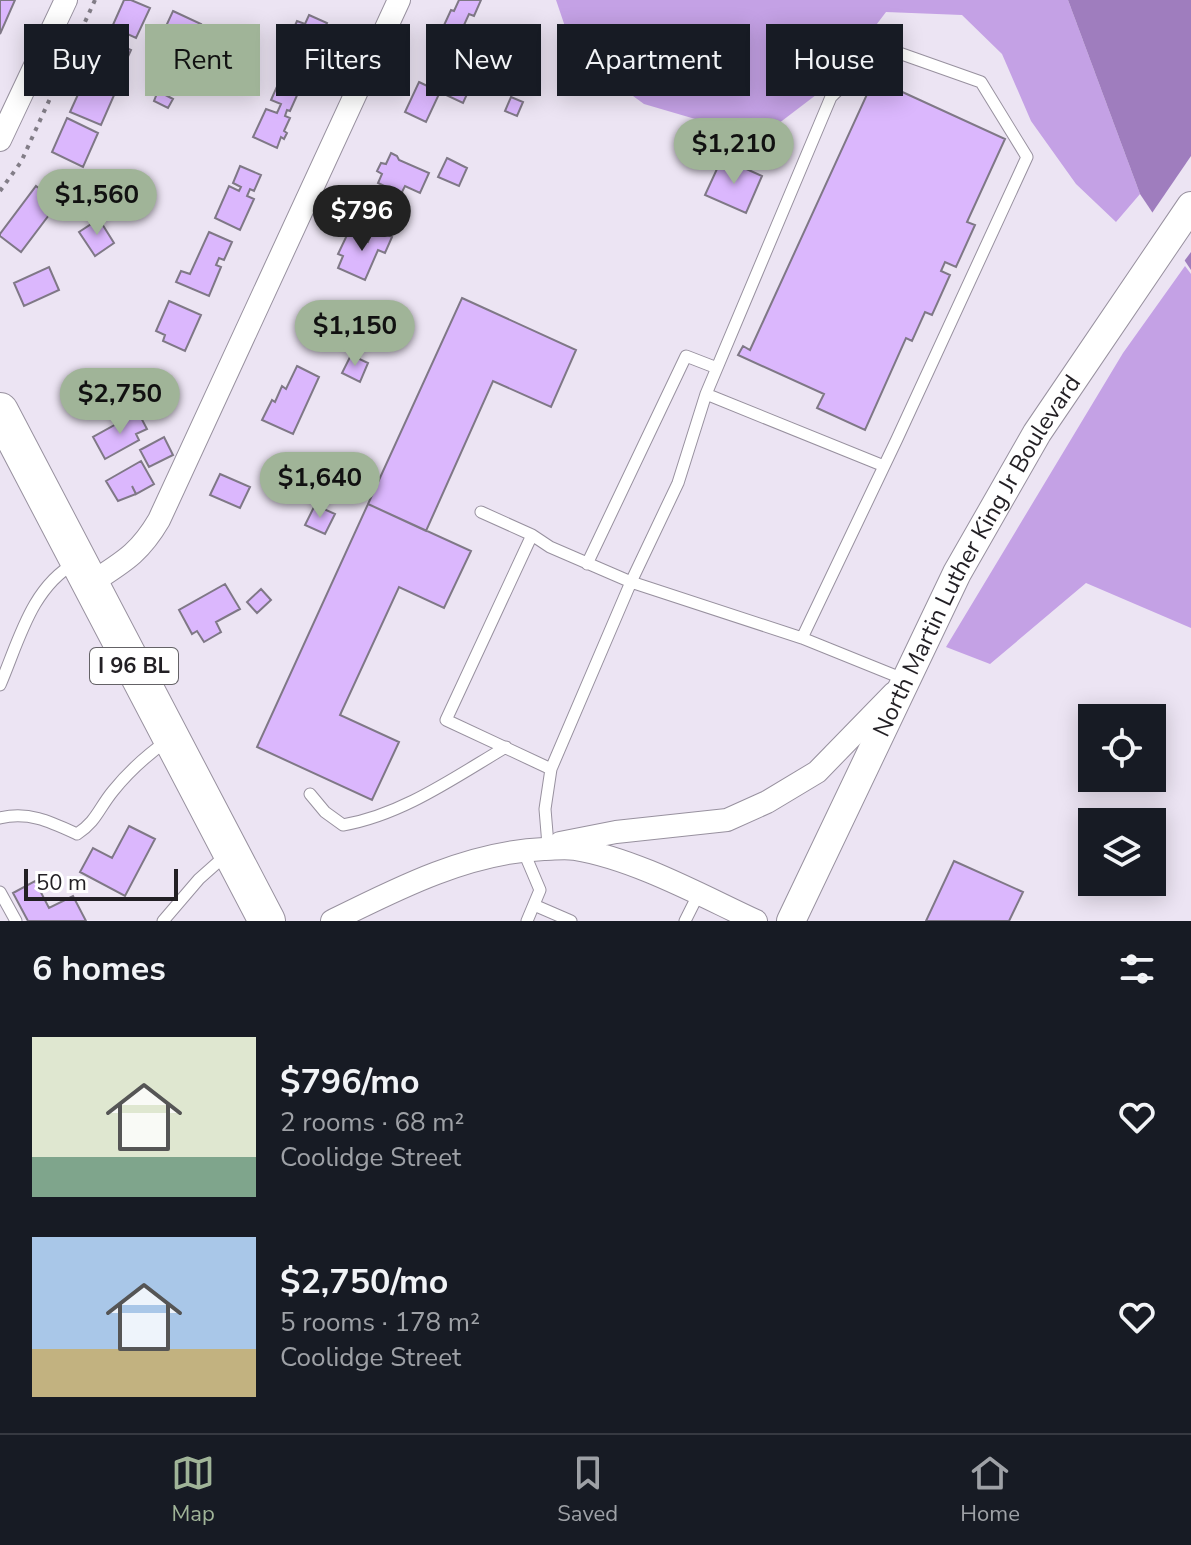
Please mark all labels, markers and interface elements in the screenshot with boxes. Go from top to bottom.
chip: Buy [24,24,129,96]
chip: Rent [145,24,260,96]
chip: Filters [276,24,410,96]
chip: New [426,24,541,96]
chip: Apartment [557,24,750,96]
chip: House [766,24,903,96]
pin: $1,210 [669,118,799,186]
text: $1,210 [692,126,776,161]
pin: $1,560 [32,169,162,237]
text: $1,560 [55,177,139,212]
pin: $796 [315,185,409,253]
text: $796 [331,193,393,228]
pin: $1,150 [290,300,420,368]
text: $1,150 [313,308,397,343]
pin: $2,750 [55,368,185,436]
street label: North Martin Luther King Jr Boulevard [865,369,1088,742]
text: $2,750 [78,376,162,411]
pin: $1,640 [255,452,385,520]
text: $1,640 [278,460,362,495]
road number: I 96 BL [90,648,178,684]
map controls [1078,704,1166,896]
button: locate [1078,704,1166,792]
button: layers [1078,808,1166,896]
scale bar [24,865,178,901]
text: 50 m [36,868,87,898]
text: 6 homes [32,946,166,992]
icon: filters [1115,947,1159,991]
text: $796/mo [280,1059,420,1105]
icon: home [96,1069,192,1165]
icon: heart [1115,1095,1159,1139]
text: 2 rooms · 68 m² [280,1105,464,1140]
text: Coolidge Street [280,1140,461,1175]
text: $2,750/mo [280,1259,448,1305]
icon: home [96,1269,192,1365]
icon: heart [1115,1295,1159,1339]
text: 5 rooms · 178 m² [280,1305,480,1340]
text: Coolidge Street [280,1340,461,1375]
tab: Map [171,1451,215,1529]
tab: Saved [557,1451,618,1529]
tab: Home [960,1451,1020,1529]

